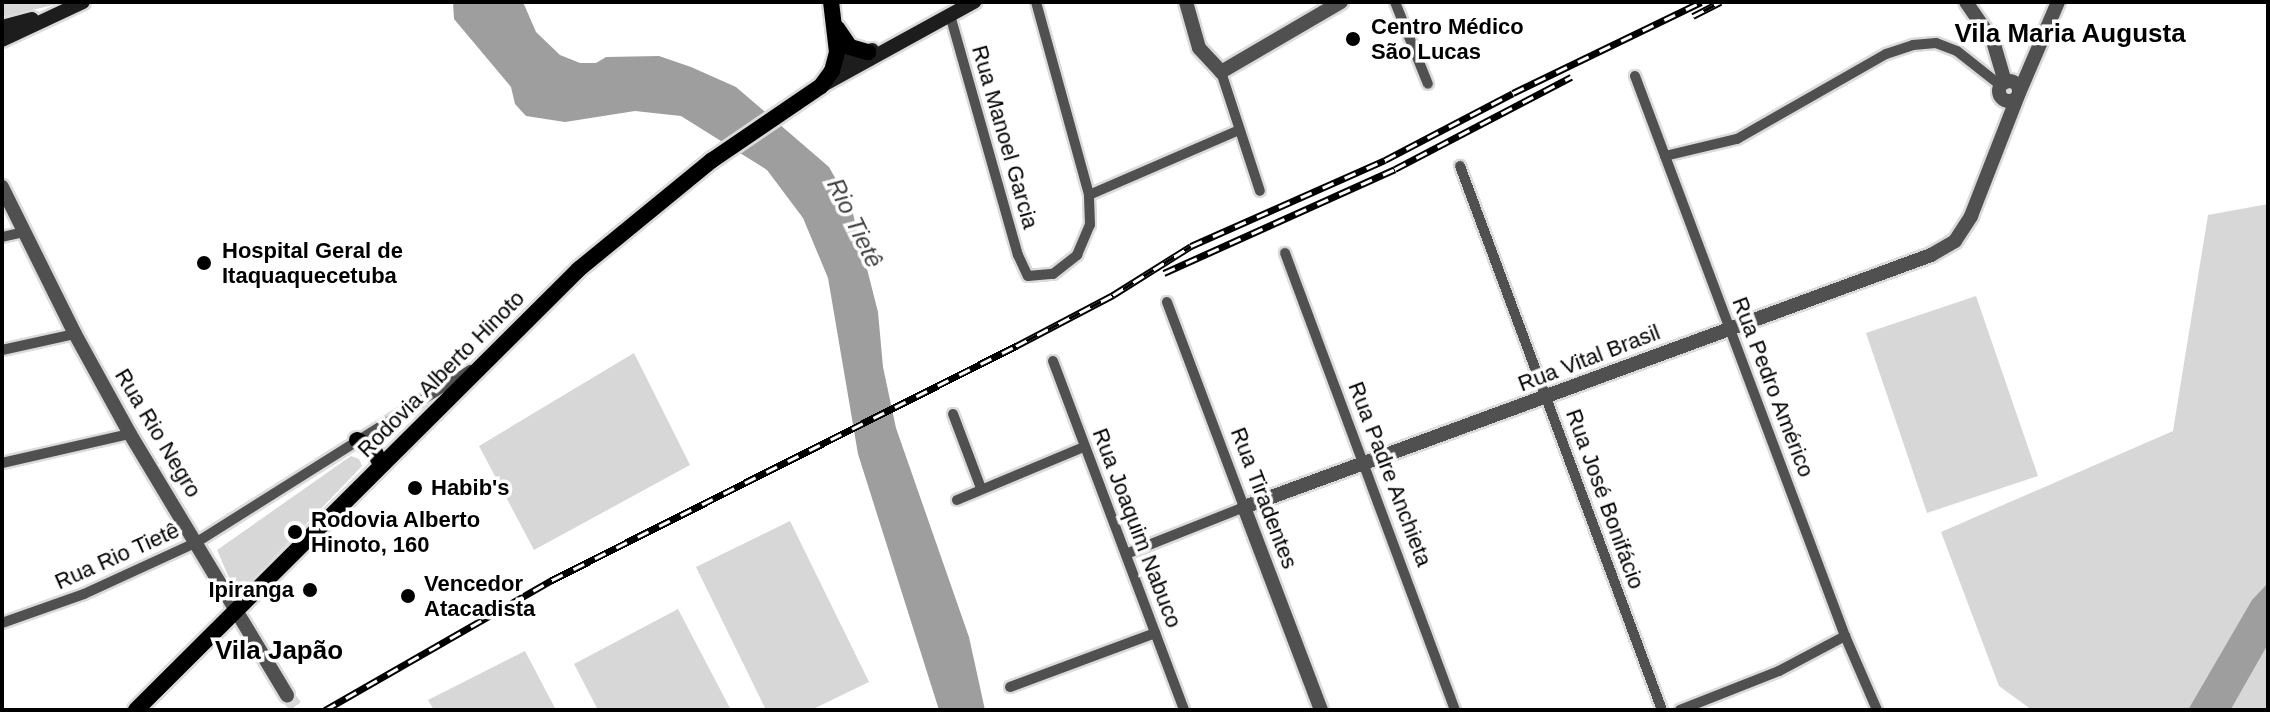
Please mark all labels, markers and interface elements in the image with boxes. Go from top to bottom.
place label: Centro Médico São Lucas [1371,13,1524,64]
district label: Vila Maria Augusta [1954,18,2186,50]
marker: Centro Médico São Lucas [1342,28,1364,50]
street label: Rua Manoel Garcia [966,42,1044,232]
water label: Rio Tietê [821,174,889,272]
place label: Hospital Geral de Itaquaquecetuba [222,237,403,288]
marker: Hospital Geral de Itaquaquecetuba [193,252,215,274]
street label: Rodovia Alberto Hinoto [352,285,530,463]
street label: Rua Pedro Américo [1726,293,1820,481]
street label: Rua Vital Brasil [1514,319,1664,397]
street label: Rua Rio Negro [109,364,207,502]
street label: Rua Padre Anchieta [1342,377,1438,571]
street label: Rua José Bonifácio [1560,405,1650,593]
street label: Rua Tiradentes [1225,423,1303,573]
street label: Rua Joaquim Nabuco [1087,425,1187,631]
place label: Habib's [431,475,510,501]
marker: Habib's [406,479,424,497]
place label: Rodovia Alberto Hinoto, 160 [311,506,481,558]
street label: Rua Rio Tietê [51,517,183,595]
marker: Rodovia Alberto Hinoto, 160 [286,523,304,541]
place label: Vencedor Atacadista [424,570,535,622]
place label: Ipiranga [208,577,294,603]
marker: Ipiranga [301,581,319,599]
marker: Vencedor Atacadista [399,587,417,605]
district label: Vila Japão [215,635,343,667]

